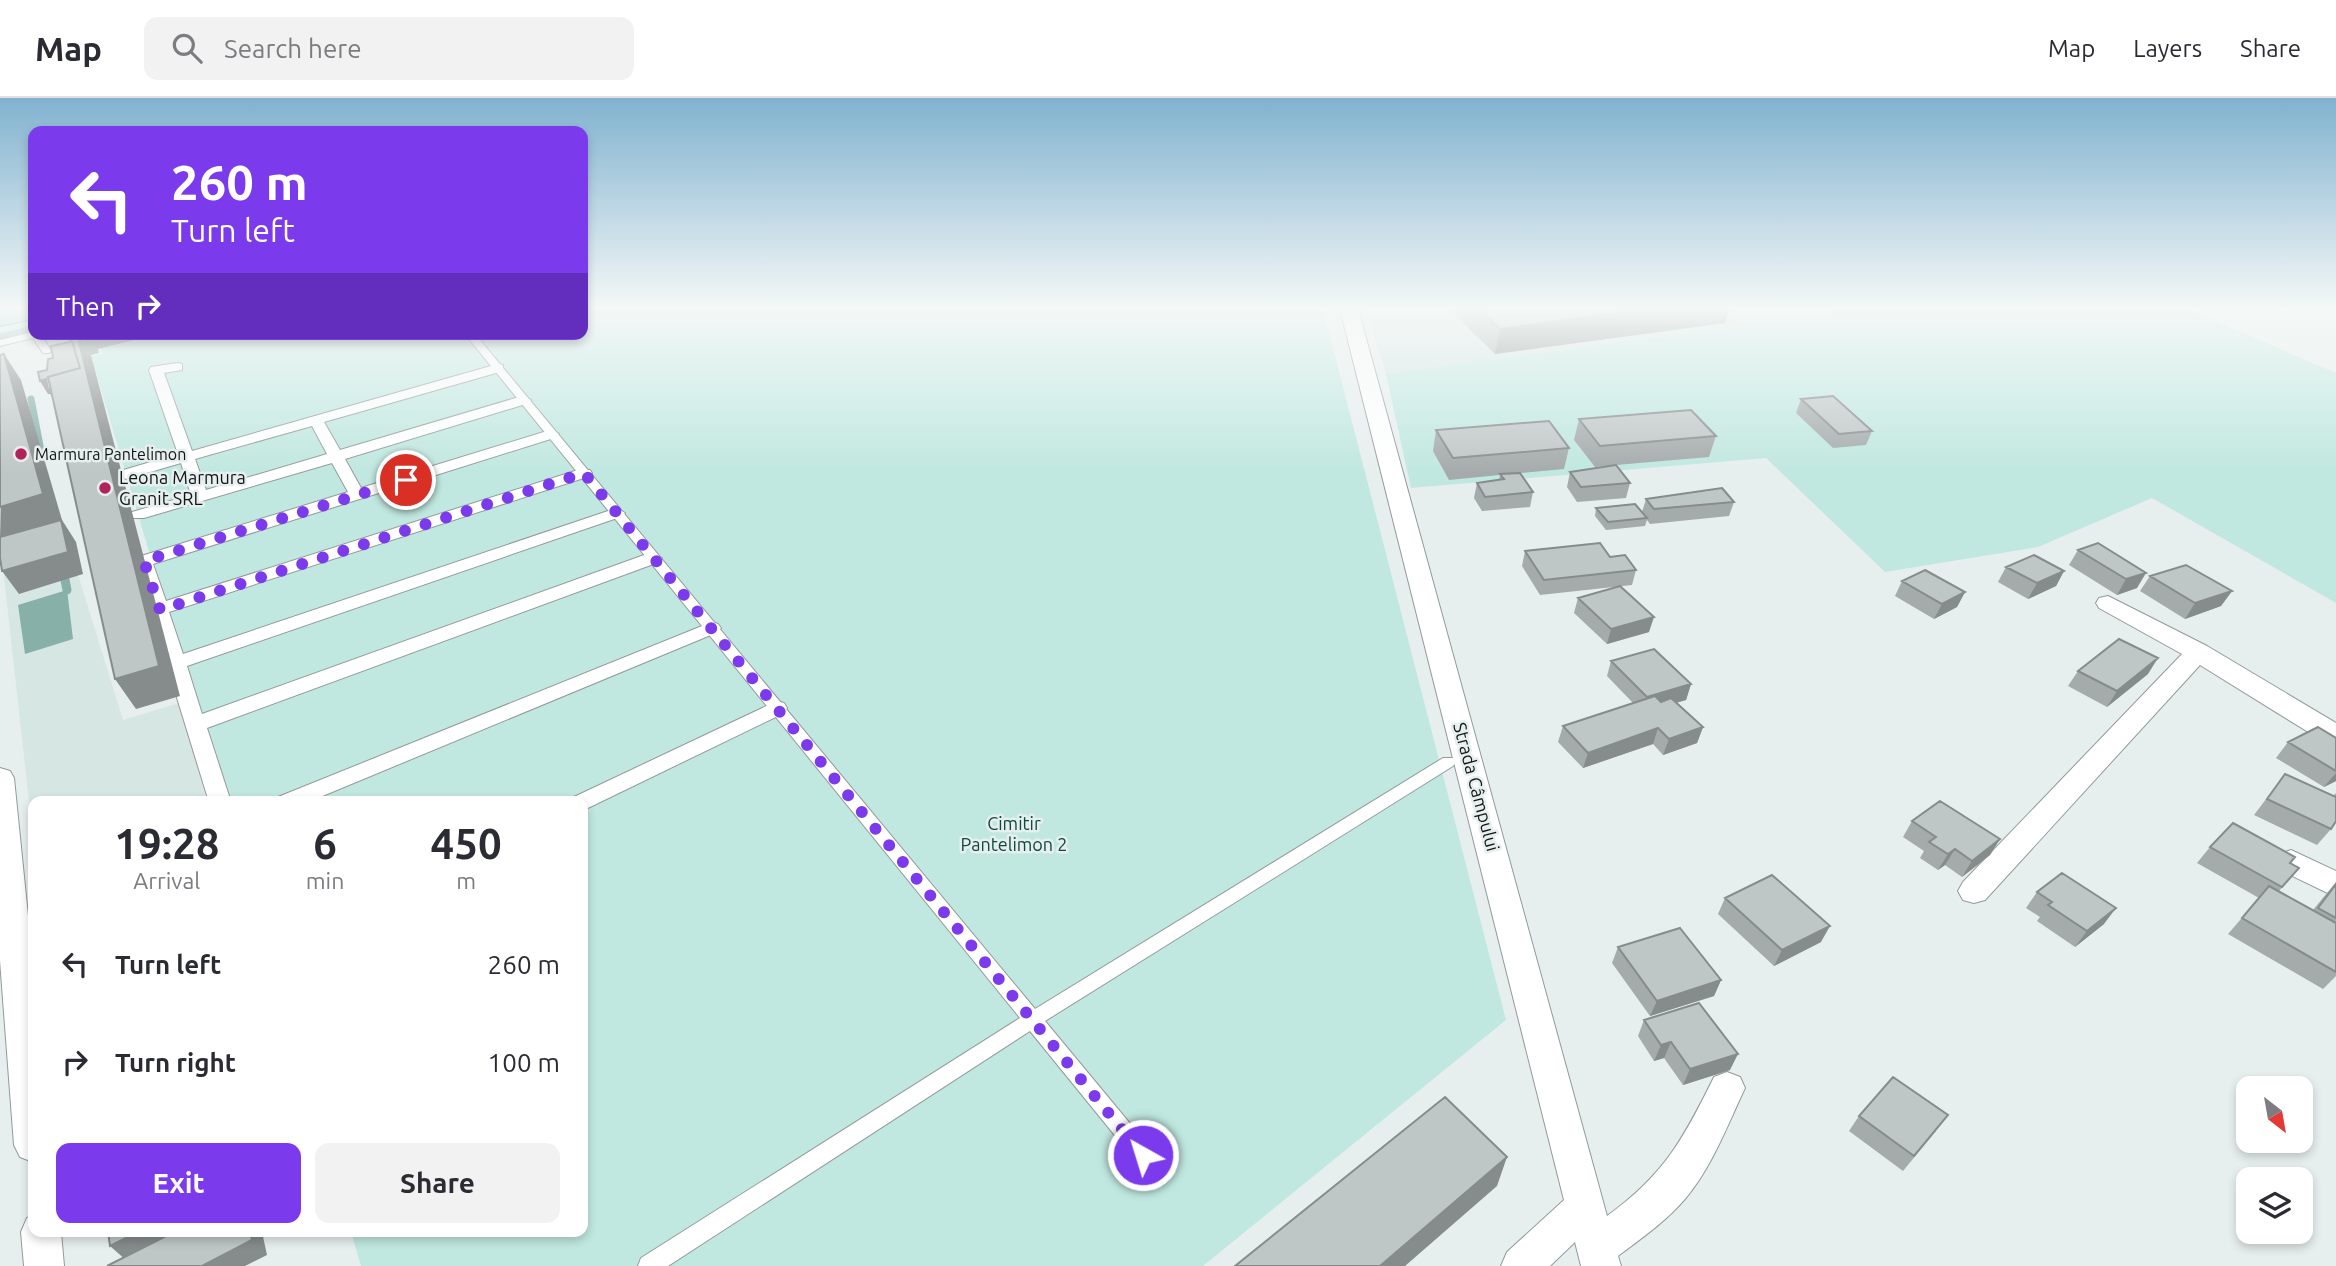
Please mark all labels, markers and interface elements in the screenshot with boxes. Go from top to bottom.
search box [144,17,634,80]
icon: search [168,29,206,67]
text: Map [35,30,102,67]
text: Search here [224,34,362,63]
text: Map [2048,35,2095,62]
text: Layers [2133,35,2202,62]
text: Share [2240,35,2301,62]
icon: left [56,154,147,245]
text: 260 m [171,154,308,209]
text: Turn left [171,212,295,248]
icon: right [129,287,167,325]
text: Then [56,292,115,321]
place label: Marmura Pantelimon [35,445,186,463]
marker: Marmura Pantelimon [13,446,29,462]
pin [376,450,436,510]
icon: arrive [387,461,425,499]
place label: Leona Marmura Granit SRL [119,467,246,508]
marker: Leona Marmura Granit SRL [97,480,113,496]
street label: Strada Câmpului [1450,720,1504,853]
park label: Cimitir Pantelimon 2 [961,813,1067,854]
text: 19:28 [114,820,219,867]
text: 6 [313,820,337,867]
text: 450 [431,820,502,867]
text: Arrival [133,868,200,893]
text: min [306,868,344,893]
text: m [456,868,476,893]
icon: left [56,945,94,983]
text: Turn left [115,950,221,979]
text: 260 m [488,950,560,979]
icon: right [56,1043,94,1081]
text: Turn right [115,1048,236,1077]
text: 100 m [488,1048,560,1077]
north arrow [2236,1076,2314,1153]
map controls [2236,1076,2313,1244]
position arrow [1106,1118,1180,1192]
button: Exit [56,1143,301,1223]
button: Share [315,1143,560,1223]
button: layers [2236,1167,2313,1244]

